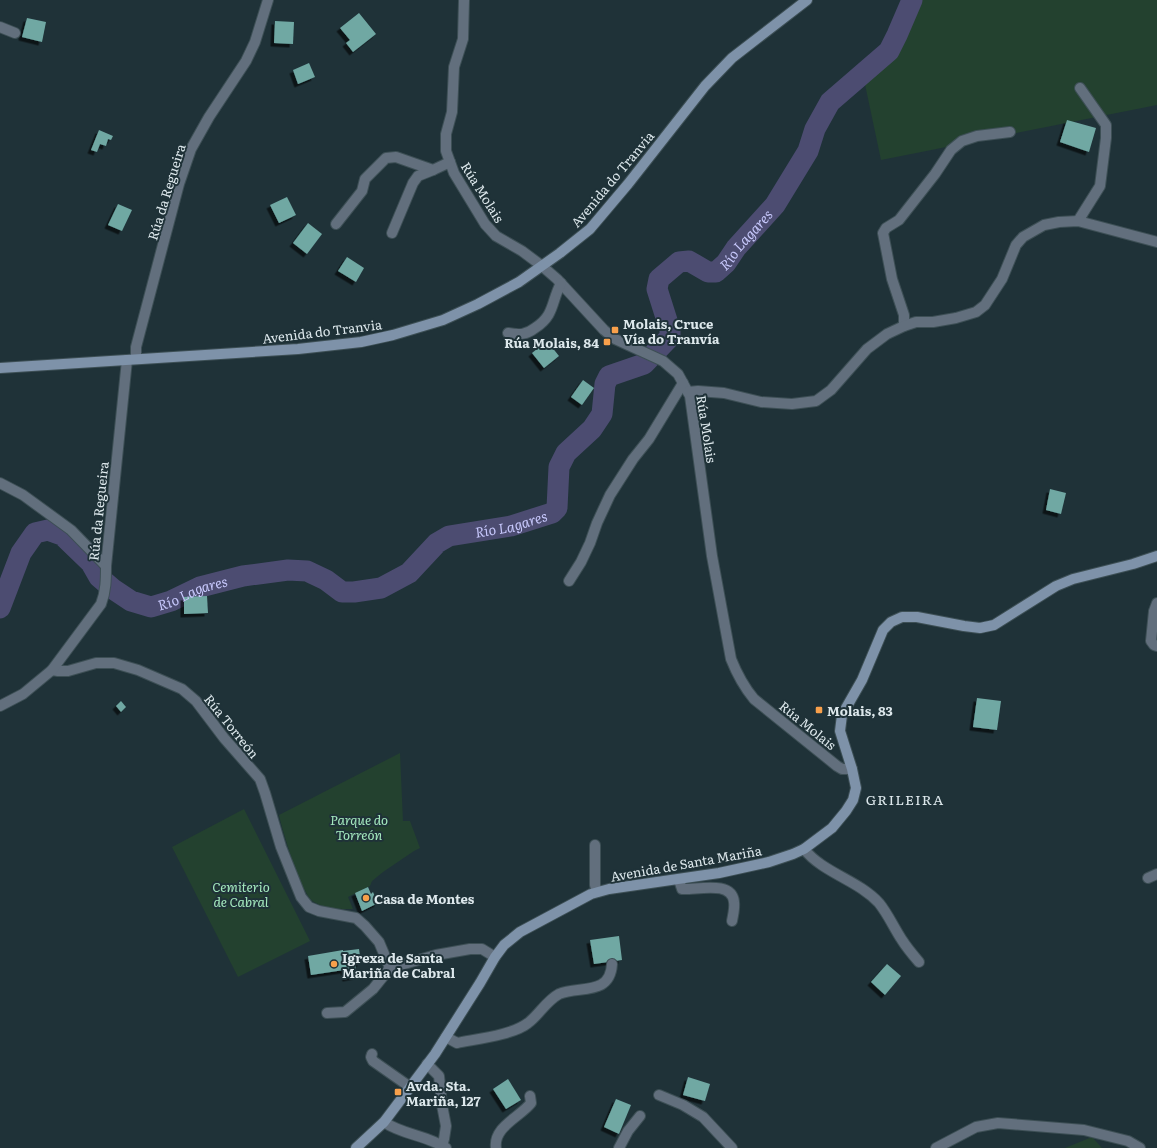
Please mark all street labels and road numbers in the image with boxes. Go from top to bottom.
street label: Avenida do Tranvia [566,127,658,231]
street label: Rúa da Regueira [142,142,190,242]
street label: Rúa Molais [457,158,509,226]
street label: Avenida do Tranvia [261,314,383,348]
street label: Rúa Molais [692,394,722,464]
street label: Rúa da Regueira [83,460,113,562]
street label: Rúa Torreón [200,690,264,763]
street label: Rúa Molais [775,696,841,754]
street label: Avenida de Santa Mariña [609,840,763,886]

